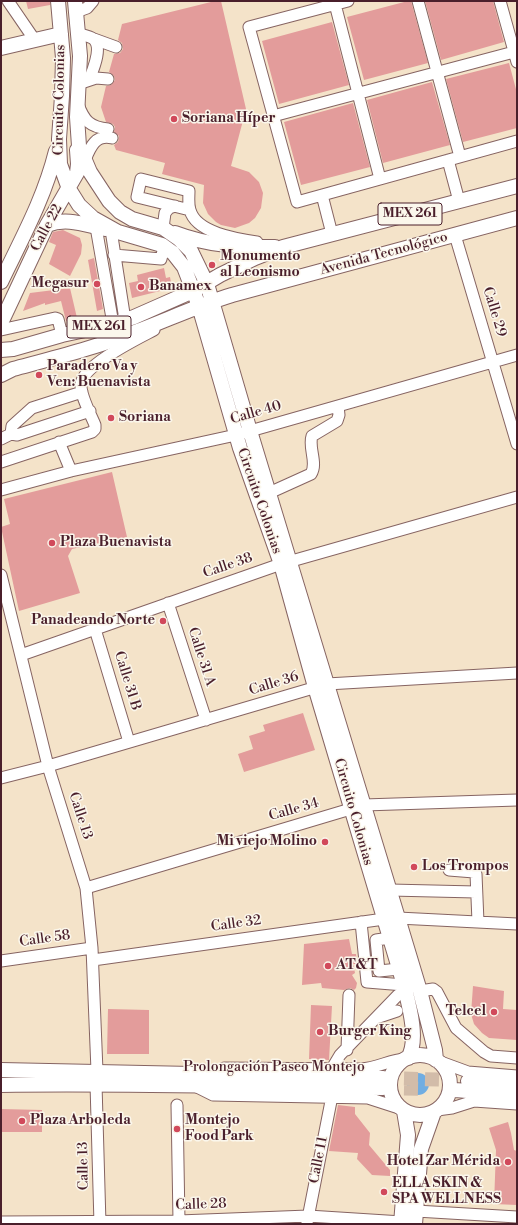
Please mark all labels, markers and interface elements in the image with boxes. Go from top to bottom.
street label: Circuito Colonias [51,44,69,156]
place label: Soriana Híper [182,111,275,127]
marker: Soriana Híper [169,114,179,124]
street label: Calle 22 [28,202,66,254]
road number: MEX 261 [378,203,442,225]
street label: Avenida Tecnológico [318,229,450,279]
place label: Monumento al Leonismo [220,249,301,282]
marker: Monumento al Leonismo [207,260,217,270]
place label: Megasur [31,276,89,292]
marker: Megasur [92,279,102,289]
place label: Banamex [149,279,212,295]
marker: Banamex [136,282,146,292]
street label: Calle 29 [478,285,510,339]
road number: MEX 261 [67,316,131,338]
place label: Paradero Va y Ven: Buenavista [47,359,151,392]
marker: Paradero Va y Ven: Buenavista [34,370,44,380]
street label: Calle 40 [228,398,284,428]
place label: Soriana [119,410,171,426]
marker: Soriana [106,413,116,423]
street label: Circuito Colonias [233,446,285,556]
place label: Plaza Buenavista [60,535,172,551]
marker: Plaza Buenavista [47,538,57,548]
street label: Calle 38 [201,550,255,582]
place label: Panadeando Norte [31,613,155,629]
marker: Panadeando Norte [158,616,168,626]
street label: Calle 31 A [184,625,218,689]
street label: Calle 31 B [110,649,144,713]
street label: Calle 36 [247,668,301,700]
street label: Circuito Colonias [330,756,376,868]
street label: Calle 13 [64,790,96,842]
street label: Calle 34 [267,795,321,825]
place label: Mi viejo Molino [216,834,317,850]
marker: Mi viejo Molino [320,837,330,847]
place label: Los Trompos [422,859,508,875]
marker: Los Trompos [409,862,419,872]
street label: Calle 32 [210,912,262,936]
street label: Calle 58 [18,927,72,951]
place label: AT&T [336,958,378,974]
marker: AT&T [323,961,333,971]
place label: Telcel [446,1004,486,1020]
marker: Telcel [489,1007,499,1017]
place label: Burger King [328,1024,411,1040]
marker: Burger King [315,1027,325,1037]
street label: Prolongación Paseo Montejo [183,1060,365,1076]
place label: Plaza Arboleda [30,1113,131,1129]
place label: Montejo Food Park [185,1113,253,1146]
marker: Plaza Arboleda [17,1116,27,1126]
marker: Montejo Food Park [172,1124,182,1134]
street label: Calle 11 [306,1135,332,1185]
street label: Calle 13 [75,1142,93,1190]
place label: Hotel Zar Mérida [387,1154,500,1170]
marker: Hotel Zar Mérida [503,1157,513,1167]
place label: ELLA SKIN & SPA WELLNESS [392,1176,501,1208]
marker: ELLA SKIN & SPA WELLNESS [379,1187,389,1197]
street label: Calle 28 [175,1196,227,1214]

